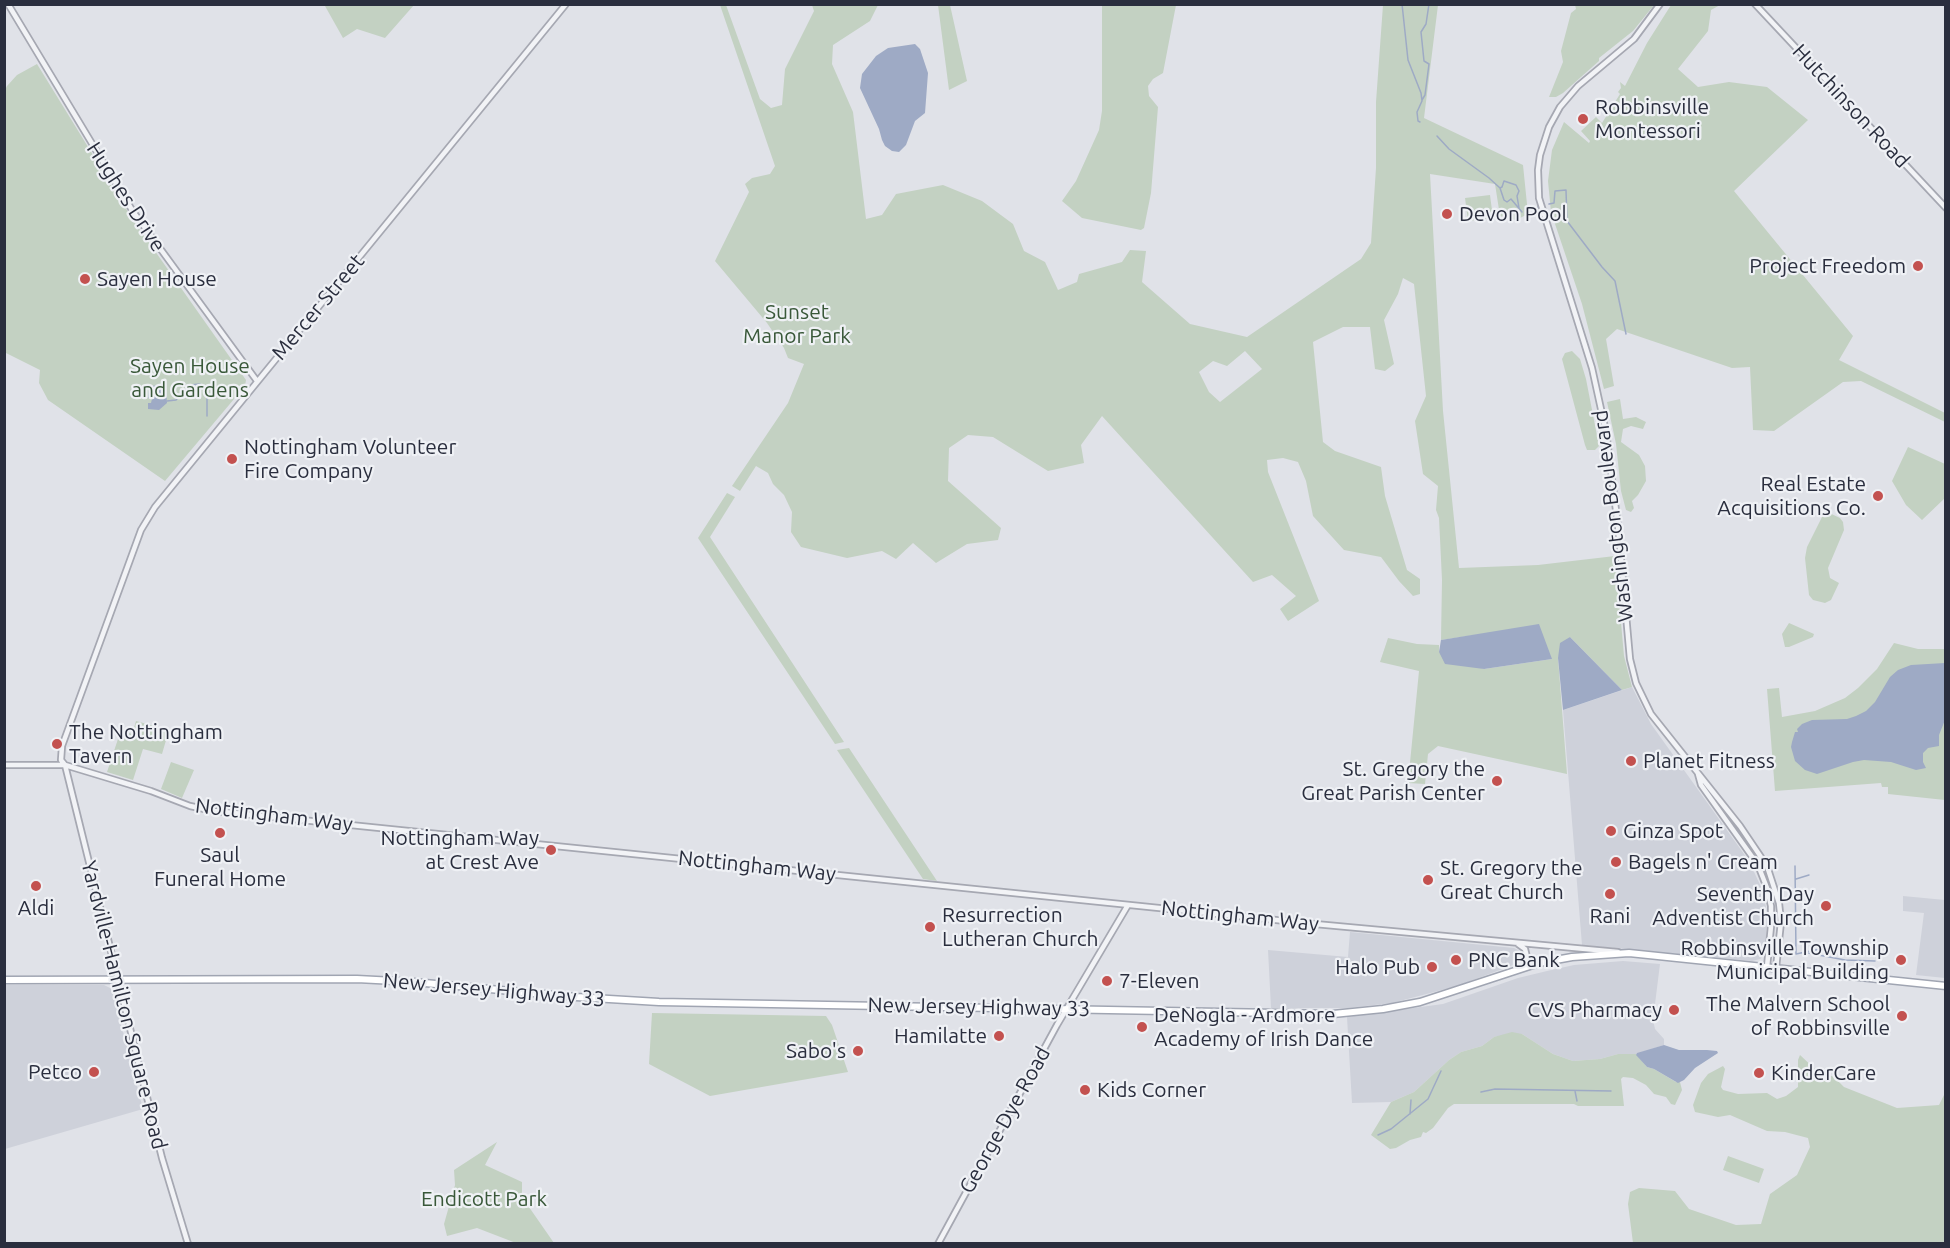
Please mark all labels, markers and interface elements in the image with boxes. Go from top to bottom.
street label: Hutchinson Road [1787,39,1915,173]
place label: Robbinsville Montessori [1595,94,1709,144]
marker: Robbinsville Montessori [1576,112,1590,126]
street label: Hughes Drive [81,137,171,257]
place label: Devon Pool [1459,201,1567,227]
marker: Devon Pool [1440,207,1454,221]
street label: Mercer Street [266,249,370,365]
place label: Project Freedom [1749,253,1906,279]
marker: Project Freedom [1911,259,1925,273]
place label: Sayen House [97,266,217,292]
marker: Sayen House [78,272,92,286]
park label: Sunset Manor Park [743,299,851,349]
park label: Sayen House and Gardens [130,353,250,403]
street label: Washington Boulevard [1587,409,1639,623]
place label: Nottingham Volunteer Fire Company [244,434,456,484]
marker: Nottingham Volunteer Fire Company [225,452,239,466]
place label: Real Estate Acquisitions Co. [1717,471,1866,521]
marker: Real Estate Acquisitions Co. [1871,489,1885,503]
place label: The Nottingham Tavern [69,719,223,769]
marker: The Nottingham Tavern [50,737,64,751]
place label: Planet Fitness [1643,748,1775,774]
marker: Planet Fitness [1624,754,1638,768]
place label: St. Gregory the Great Parish Center [1301,756,1485,806]
marker: St. Gregory the Great Parish Center [1490,774,1504,788]
street label: Nottingham Way [194,793,354,837]
place label: Ginza Spot [1623,818,1723,844]
marker: Ginza Spot [1604,824,1618,838]
place label: Nottingham Way at Crest Ave [380,825,539,875]
marker: Saul Funeral Home [213,826,227,840]
place label: Saul Funeral Home [154,842,286,892]
marker: Nottingham Way at Crest Ave [544,843,558,857]
street label: Nottingham Way [677,845,837,887]
place label: Bagels n' Cream [1628,849,1778,875]
place label: St. Gregory the Great Church [1440,855,1582,905]
marker: Bagels n' Cream [1609,855,1623,869]
street label: Yardville-Hamilton Square Road [76,858,172,1152]
marker: St. Gregory the Great Church [1421,873,1435,887]
marker: Aldi [29,879,43,893]
place label: Seventh Day Adventist Church [1652,881,1814,931]
marker: Rani [1603,887,1617,901]
place label: Aldi [18,895,54,921]
street label: Nottingham Way [1160,895,1320,937]
marker: Seventh Day Adventist Church [1819,899,1833,913]
place label: Resurrection Lutheran Church [942,902,1099,952]
place label: Rani [1590,903,1630,929]
marker: Resurrection Lutheran Church [923,920,937,934]
place label: Robbinsville Township Municipal Building [1680,935,1889,985]
place label: PNC Bank [1468,947,1560,973]
marker: PNC Bank [1449,953,1463,967]
marker: Robbinsville Township Municipal Building [1894,953,1908,967]
place label: Halo Pub [1335,954,1420,980]
marker: Halo Pub [1425,960,1439,974]
street label: New Jersey Highway 33 [382,968,606,1012]
place label: 7-Eleven [1119,968,1200,994]
marker: 7-Eleven [1100,974,1114,988]
place label: The Malvern School of Robbinsville [1706,991,1890,1041]
street label: New Jersey Highway 33 [867,992,1091,1022]
place label: CVS Pharmacy [1527,997,1662,1023]
place label: DeNogla - Ardmore Academy of Irish Dance [1154,1002,1373,1052]
marker: CVS Pharmacy [1667,1003,1681,1017]
marker: The Malvern School of Robbinsville [1895,1009,1909,1023]
marker: DeNogla - Ardmore Academy of Irish Dance [1135,1020,1149,1034]
place label: Hamilatte [894,1023,987,1049]
marker: Hamilatte [992,1029,1006,1043]
place label: Sabo's [786,1038,846,1064]
street label: George Dye Road [954,1042,1056,1198]
marker: Sabo's [851,1044,865,1058]
place label: Petco [28,1059,82,1085]
place label: KinderCare [1771,1060,1876,1086]
marker: Petco [87,1065,101,1079]
marker: KinderCare [1752,1066,1766,1080]
place label: Kids Corner [1097,1077,1206,1103]
marker: Kids Corner [1078,1083,1092,1097]
park label: Endicott Park [421,1186,547,1212]

